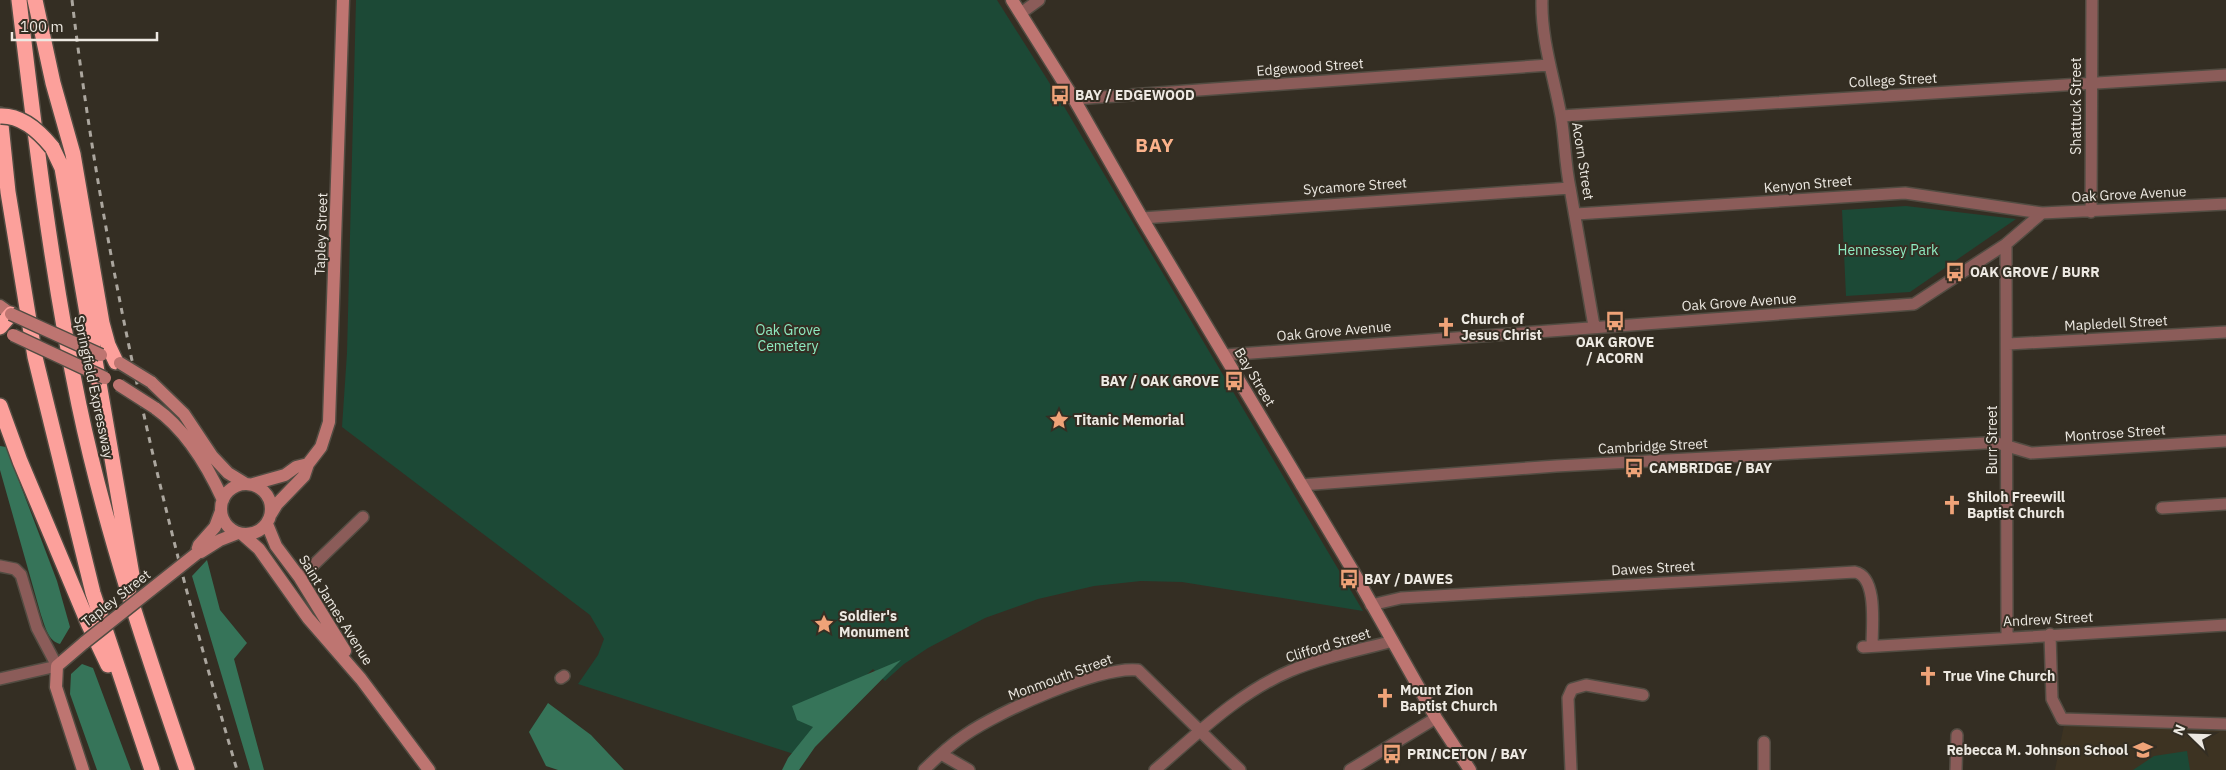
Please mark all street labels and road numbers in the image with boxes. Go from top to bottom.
street label: Edgewood Street [1256,54,1364,80]
street label: Shattuck Street [2067,57,2085,155]
street label: College Street [1848,69,1938,91]
street label: Acorn Street [1568,121,1598,201]
street label: Kenyon Street [1763,171,1853,197]
street label: Sycamore Street [1302,173,1408,199]
street label: Oak Grove Avenue [2071,182,2187,206]
street label: Tapley Street [311,192,331,276]
street label: Oak Grove Avenue [1681,289,1797,315]
street label: Mapledell Street [2064,311,2168,335]
street label: Springfield Expressway [70,314,118,460]
street label: Oak Grove Avenue [1276,317,1392,345]
street label: Bay Street [1230,344,1280,410]
street label: Burr Street [1983,405,2001,475]
street label: Montrose Street [2064,420,2166,446]
street label: Cambridge Street [1598,434,1708,458]
street label: Saint James Avenue [295,552,377,669]
street label: Dawes Street [1611,557,1695,579]
street label: Tapley Street [78,565,154,631]
street label: Andrew Street [2002,608,2094,630]
street label: Clifford Street [1283,624,1373,666]
street label: Monmouth Street [1005,650,1115,704]

